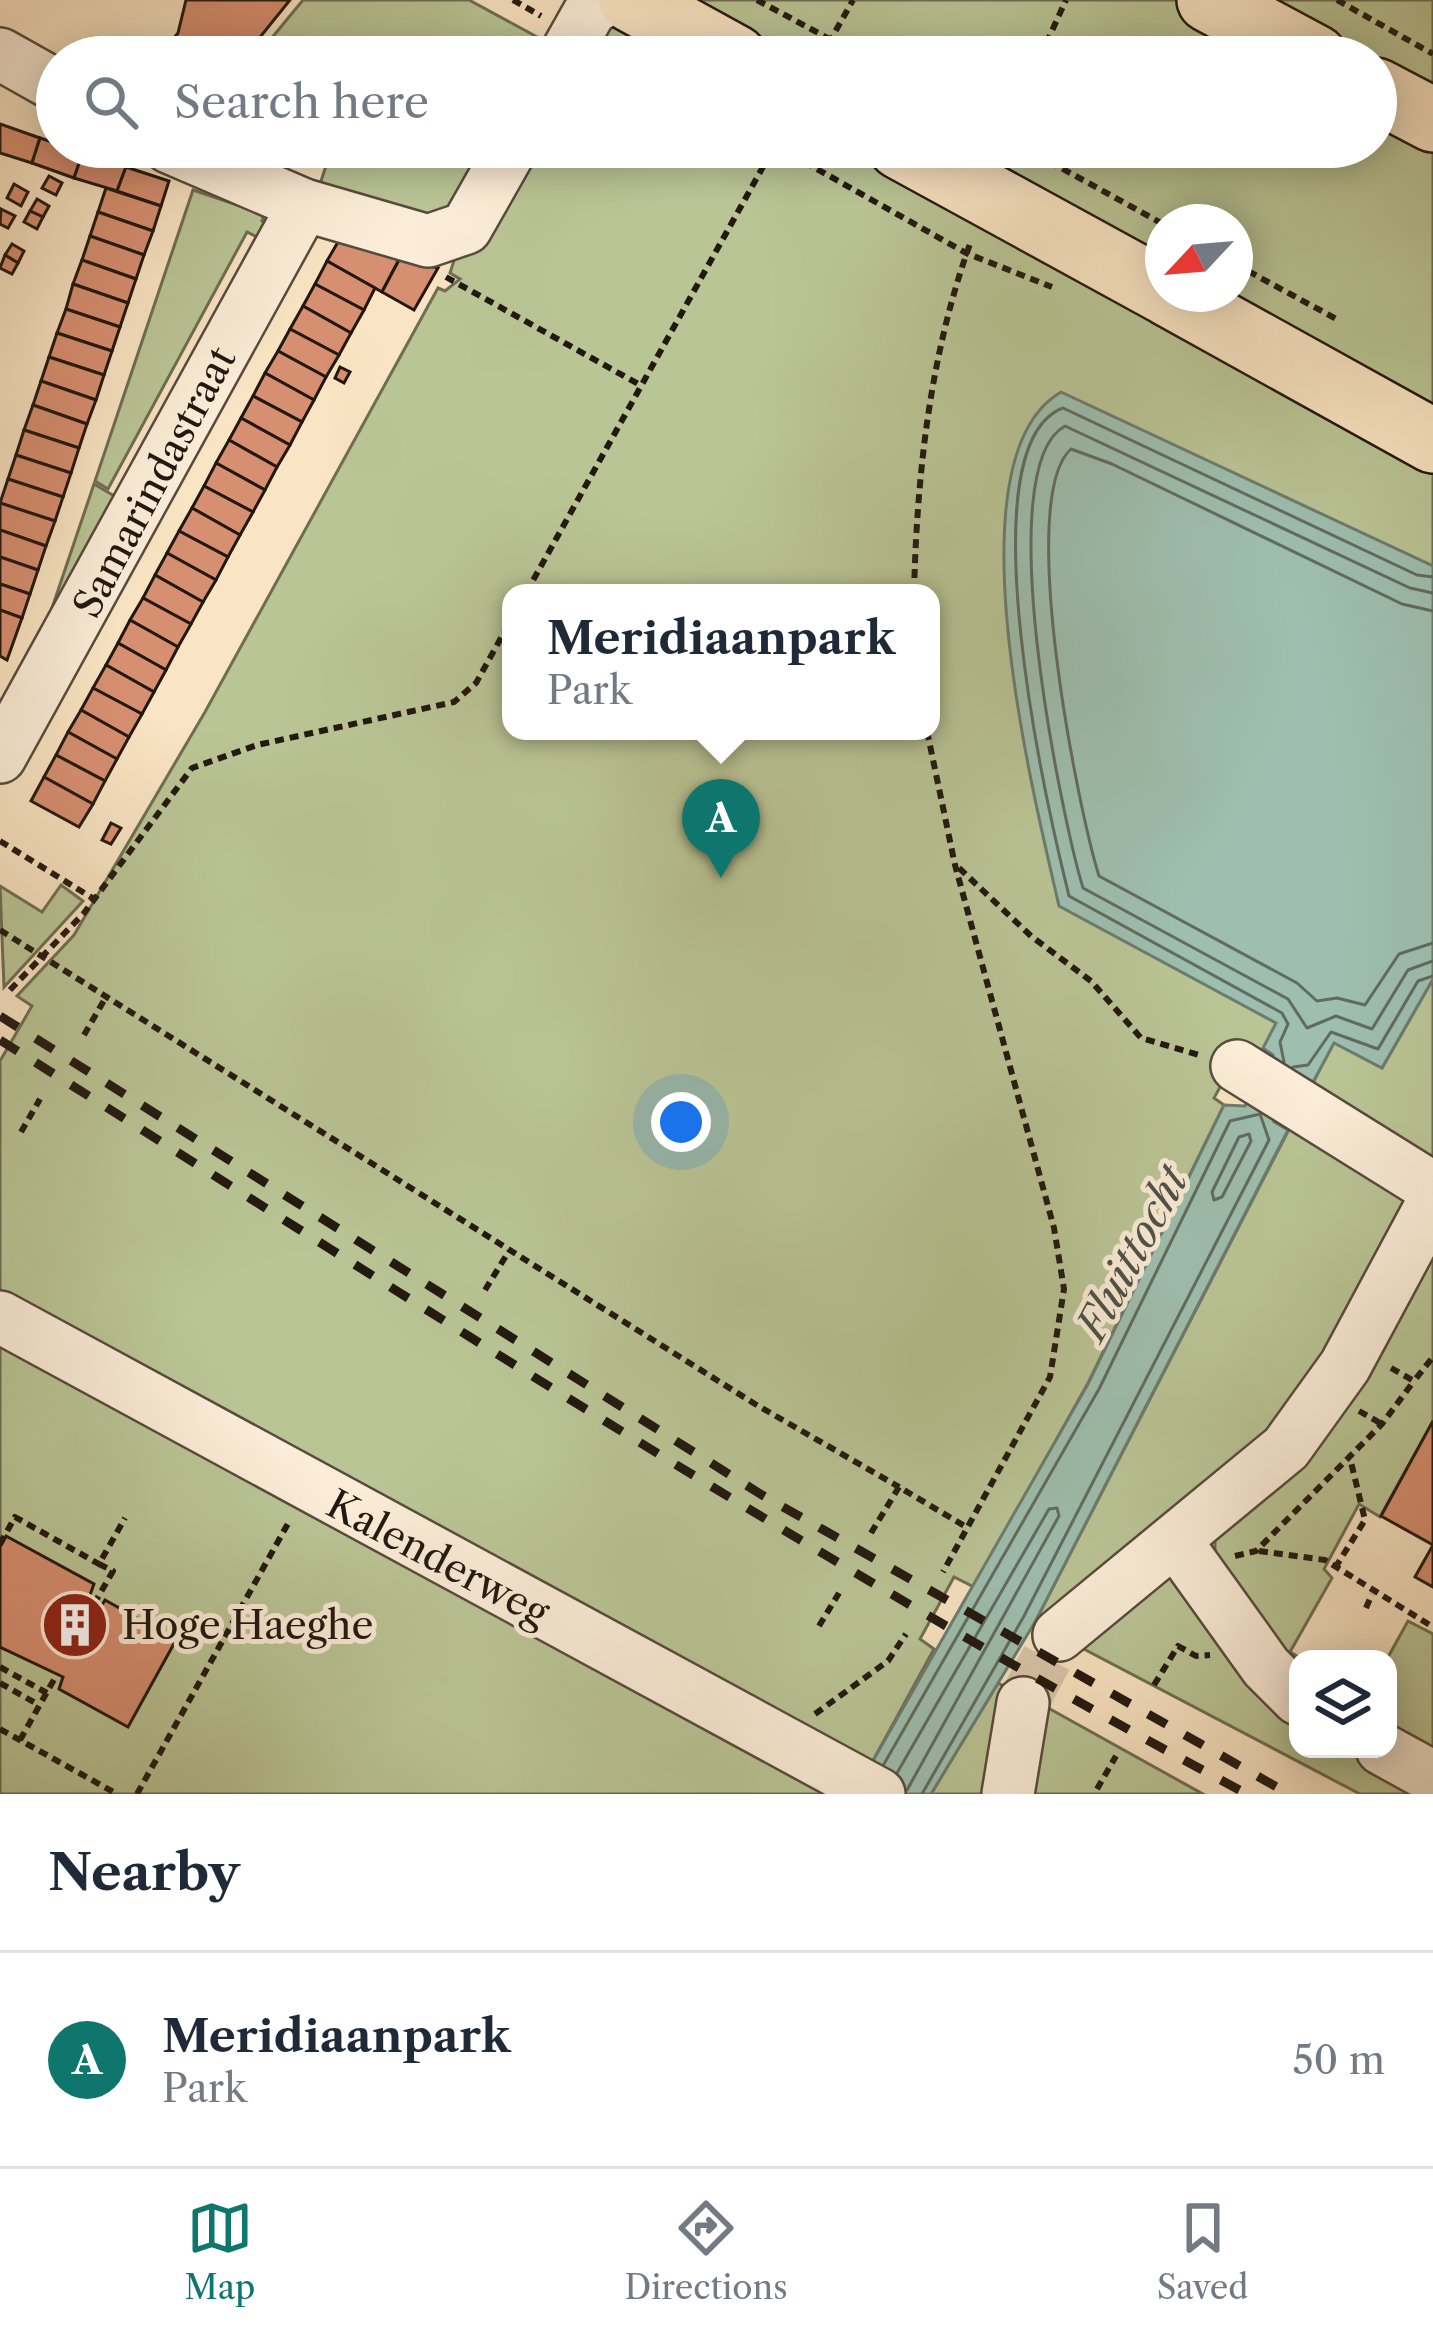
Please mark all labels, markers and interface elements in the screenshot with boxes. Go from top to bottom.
search box [36,36,1397,168]
icon: search [78,69,144,135]
text: Search here [174,74,429,130]
north arrow [1145,204,1253,312]
street label: Samarindastraat [63,338,246,625]
popup [502,584,940,740]
text: Meridiaanpark [547,610,895,666]
text: Park [547,666,631,714]
pin: A [682,779,760,878]
your location [651,1092,711,1152]
water label: Fluittocht [1063,1156,1200,1351]
street label: Kalenderweg [319,1479,558,1637]
building icon: Hoge Haeghe [40,1590,110,1660]
place label: Hoge Haeghe [122,1601,373,1649]
map controls [1289,1650,1397,1758]
button: layers [1289,1650,1397,1758]
text: Nearby [48,1841,240,1903]
text: Meridiaanpark [162,2008,511,2064]
text: A [72,2036,102,2084]
text: 50 m [1292,2036,1385,2084]
text: Park [162,2064,247,2112]
tab: Map [185,2195,255,2308]
tab: Directions [625,2195,788,2308]
tab: Saved [1157,2195,1248,2308]

